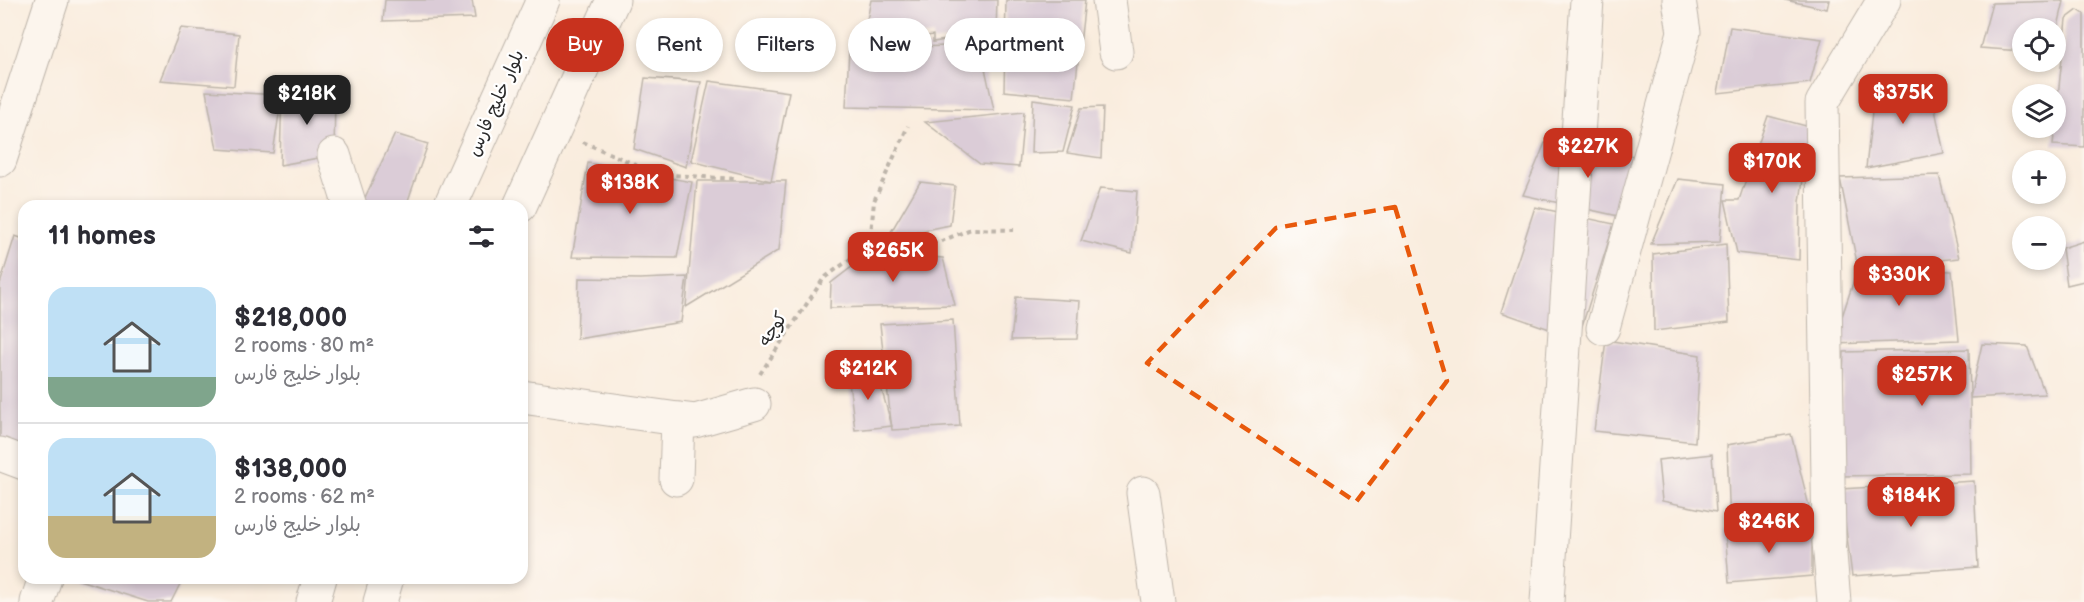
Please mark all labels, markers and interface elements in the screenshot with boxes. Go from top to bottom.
chip: Buy [546,18,624,72]
chip: Rent [636,18,723,72]
chip: Filters [735,18,836,72]
chip: New [848,18,932,72]
chip: Apartment [944,18,1085,72]
map controls [2012,18,2066,270]
button: locate [2012,18,2066,72]
street label: بلوار خلیج فارس [463,47,530,160]
pin: $375K [1861,74,1945,125]
pin: $218K [265,75,349,126]
text: $375K [1872,81,1934,105]
text: $218K [278,82,336,106]
button: layers [2012,84,2066,138]
pin: $227K [1546,128,1630,179]
text: $227K [1557,135,1619,159]
pin: $170K [1730,143,1814,194]
text: $170K [1743,150,1801,174]
button: + [2012,150,2066,204]
pin: $138K [588,164,672,215]
text: $138K [601,171,659,195]
button: − [2012,216,2066,270]
icon: filters [465,220,498,253]
text: 11 homes [48,221,156,252]
pin: $265K [851,232,935,283]
text: $265K [862,239,924,263]
pin: $330K [1857,256,1941,307]
text: $330K [1868,263,1930,287]
text: $218,000 [234,303,347,334]
street label: کوچه [754,308,793,351]
icon: home [96,311,168,383]
text: 2 rooms · 80 m² [234,334,374,358]
pin: $212K [826,350,910,401]
pin: $257K [1880,356,1964,407]
text: $212K [839,357,897,381]
text: بلوار خلیج فارس [234,362,361,386]
text: $257K [1891,363,1953,387]
text: $138,000 [234,454,347,485]
icon: home [96,462,168,534]
pin: $184K [1869,477,1953,528]
text: $184K [1882,484,1941,508]
text: 2 rooms · 62 m² [234,485,375,509]
pin: $246K [1727,503,1811,554]
text: $246K [1738,510,1800,534]
text: بلوار خلیج فارس [234,513,361,537]

